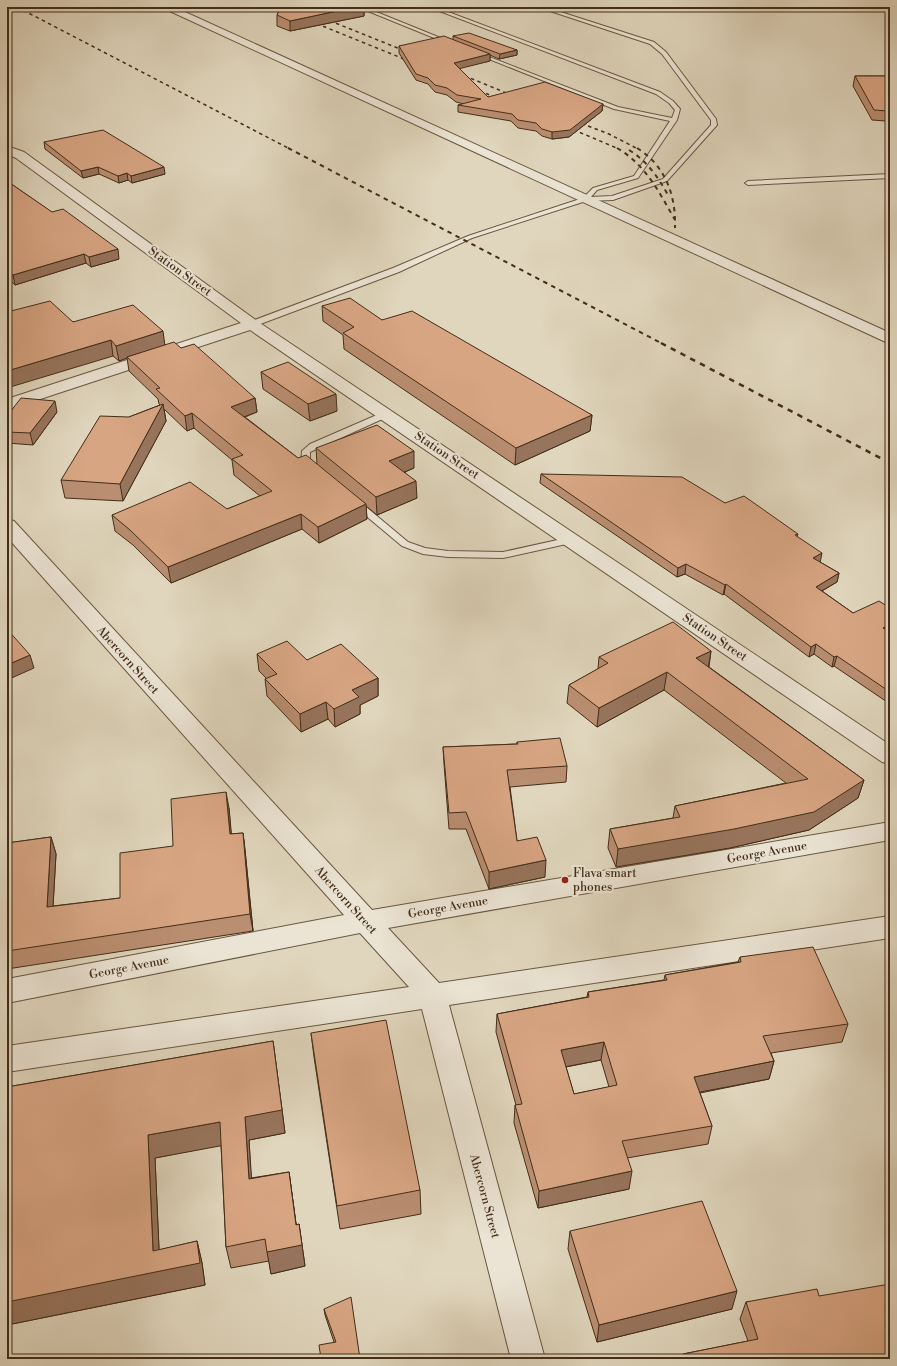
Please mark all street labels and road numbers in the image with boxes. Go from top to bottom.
street label: Station Street [145,243,215,300]
street label: Station Street [412,428,482,483]
street label: Station Street [680,610,750,665]
street label: Abercorn Street [92,622,163,698]
street label: George Avenue [726,838,808,867]
street label: Abercorn Street [310,862,381,938]
street label: George Avenue [407,893,489,922]
street label: George Avenue [88,952,170,983]
street label: Abercorn Street [466,1152,503,1240]

